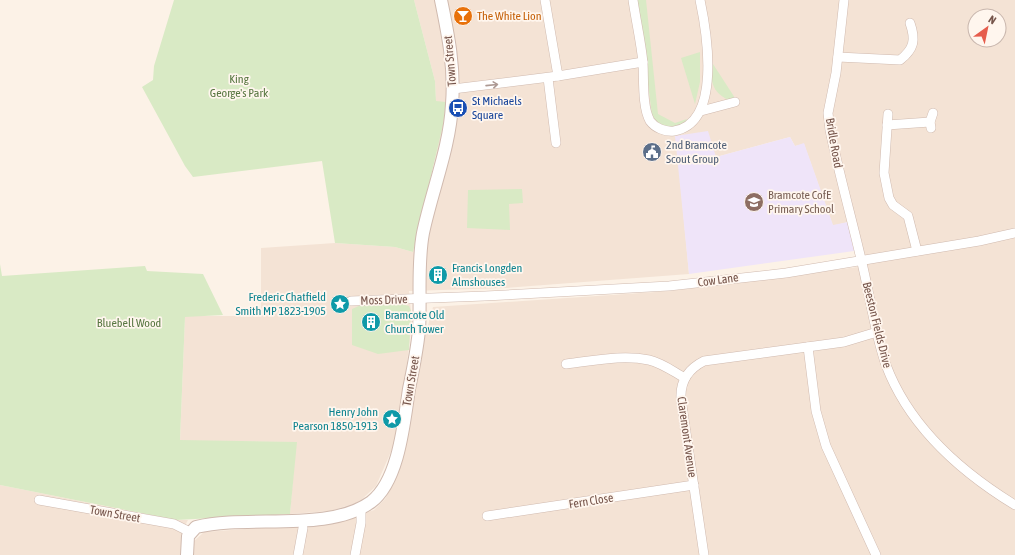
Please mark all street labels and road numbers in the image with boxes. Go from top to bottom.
street label: Town Street [441,34,459,87]
street label: Bridle Road [823,117,845,169]
street label: Cow Lane [697,270,739,290]
street label: Beeston Fields Drive [860,281,894,369]
street label: Moss Drive [360,292,408,308]
street label: Town Street [400,354,422,407]
street label: Claremont Avenue [674,396,700,478]
street label: Fern Close [568,491,614,511]
street label: Town Street [89,503,142,525]

